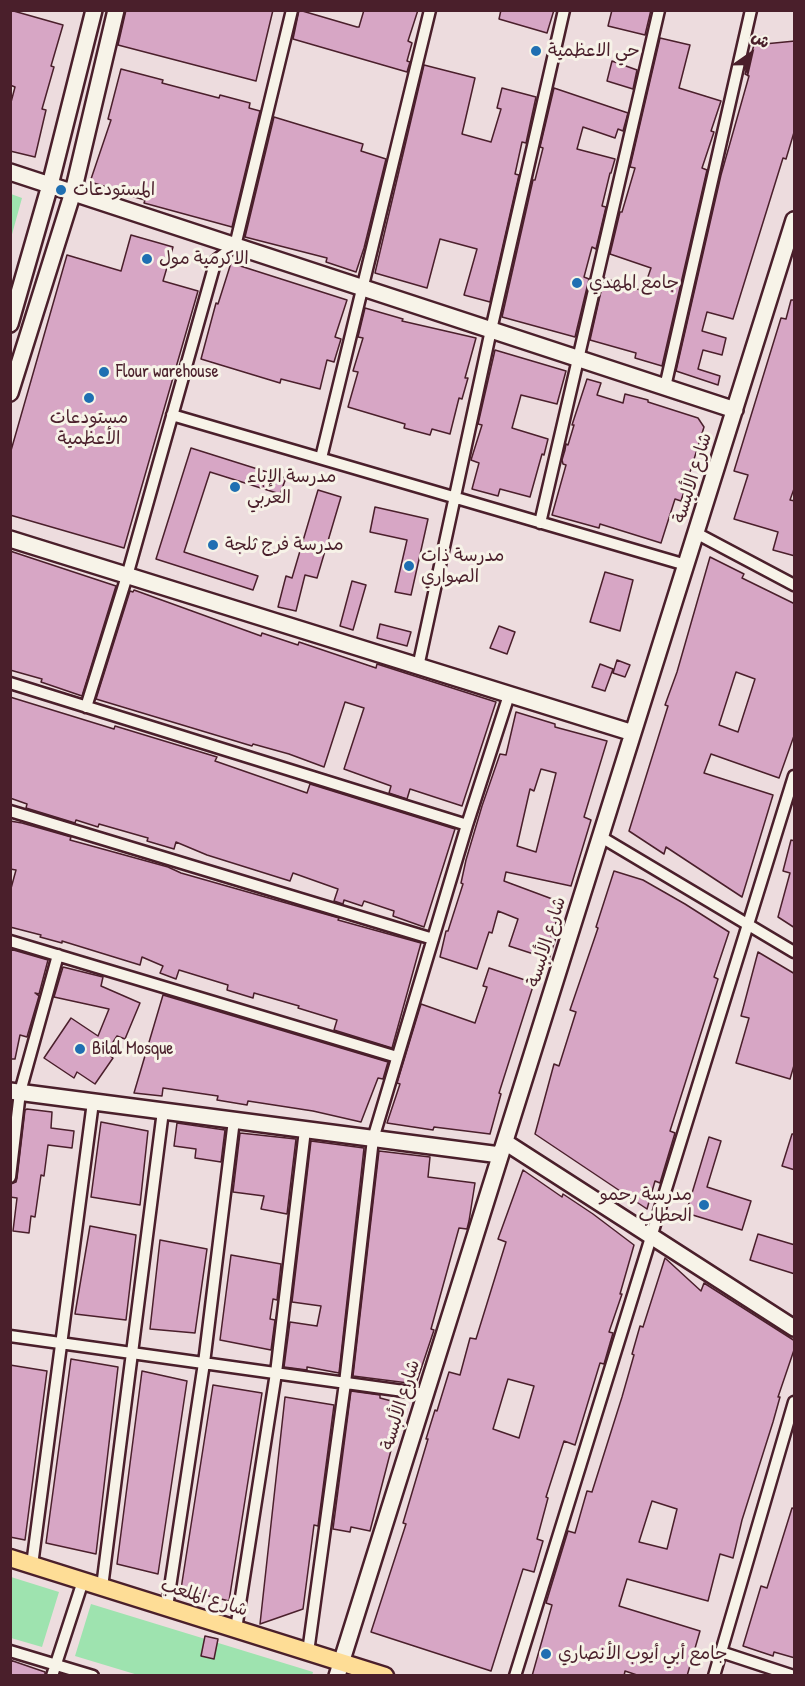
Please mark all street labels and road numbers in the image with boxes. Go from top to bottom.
street label: شارع الألبسة [669,430,717,526]
street label: شارع الألبسة [523,894,571,990]
street label: شارع الألبسة [377,1357,425,1453]
street label: شارع الملعب [158,1575,250,1621]

